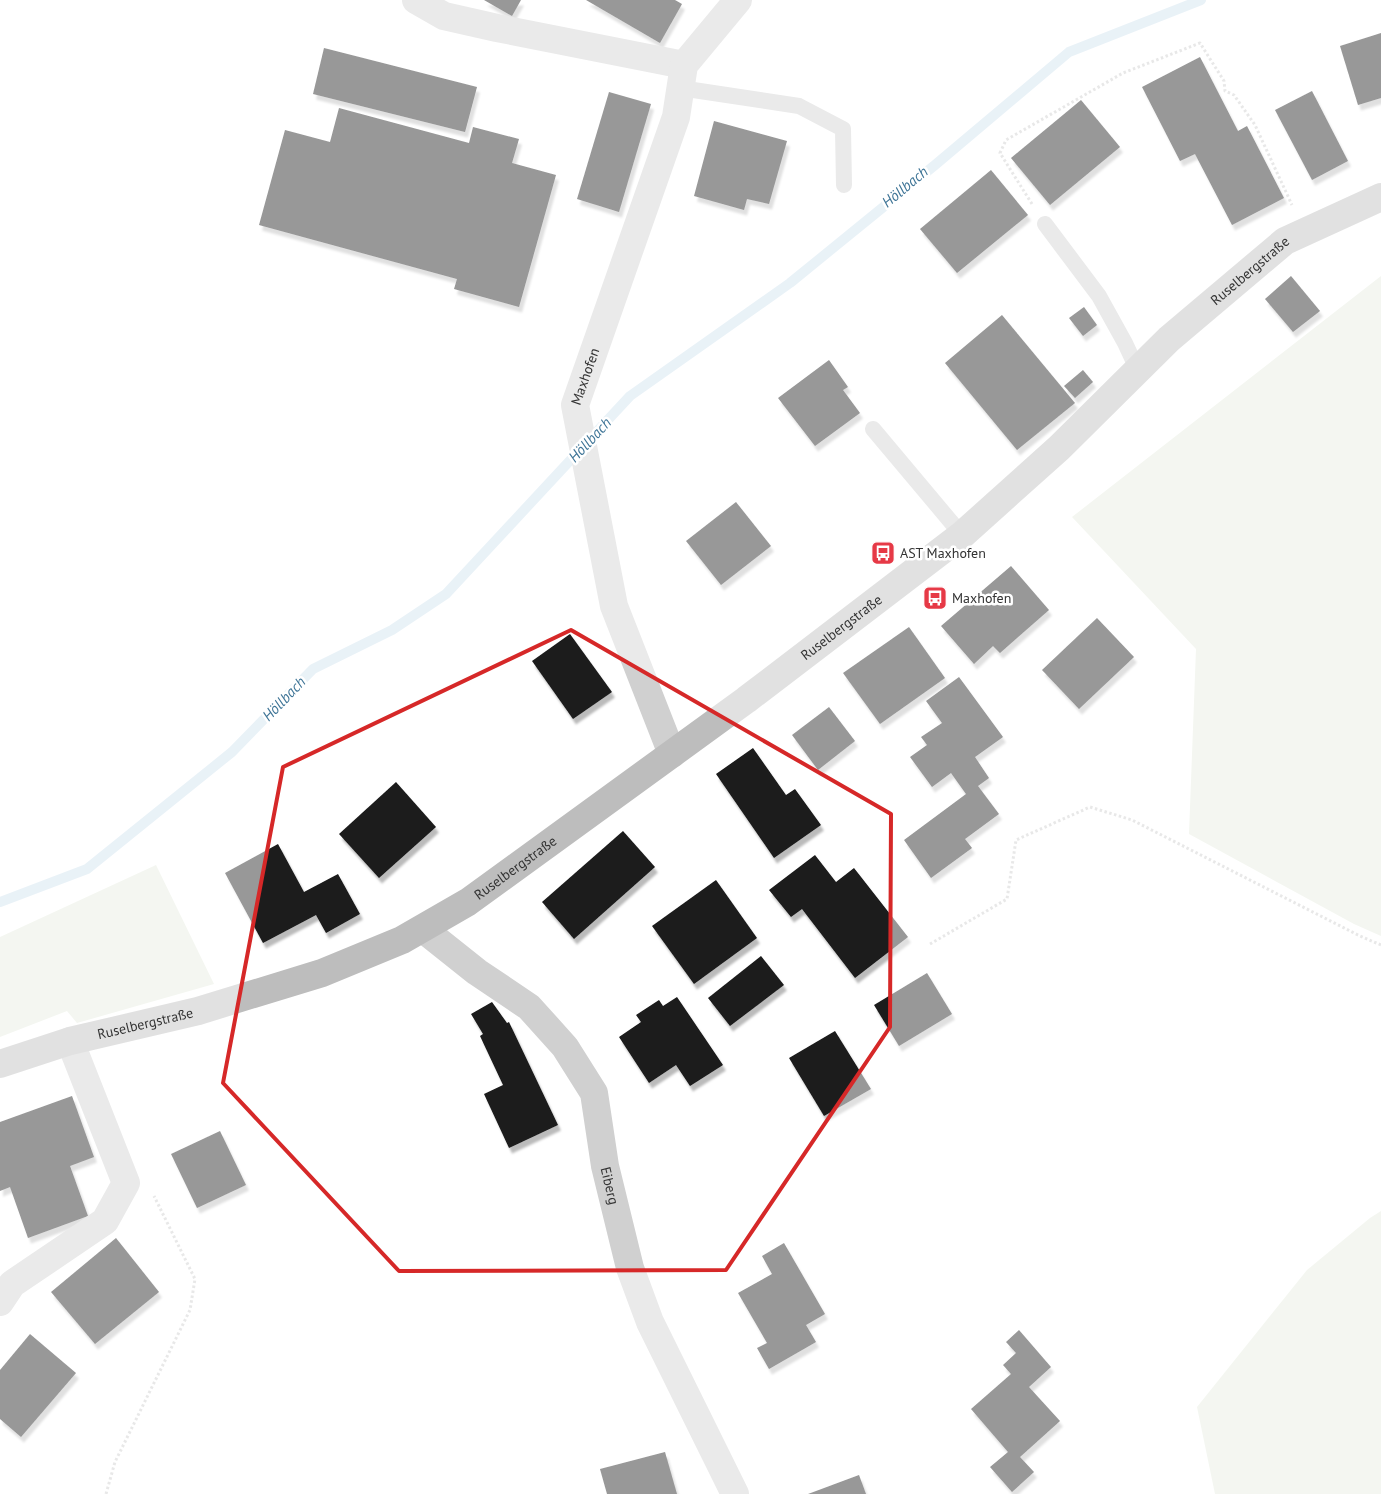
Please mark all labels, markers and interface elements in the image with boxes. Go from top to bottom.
water label: Höllbach [878,162,932,211]
street label: Ruselbergstraße [1207,232,1293,309]
street label: Maxhofen [567,345,603,407]
water label: Höllbach [564,413,615,466]
bus stop icon: AST Maxhofen [870,540,896,566]
place label: AST Maxhofen [900,544,986,562]
bus stop icon: Maxhofen [922,585,948,611]
place label: Maxhofen [952,589,1011,607]
street label: Ruselbergstraße [797,590,885,664]
water label: Höllbach [258,672,309,725]
street label: Ruselbergstraße [471,832,560,904]
street label: Ruselbergstraße [96,1003,195,1043]
street label: Eiberg [597,1165,623,1206]

